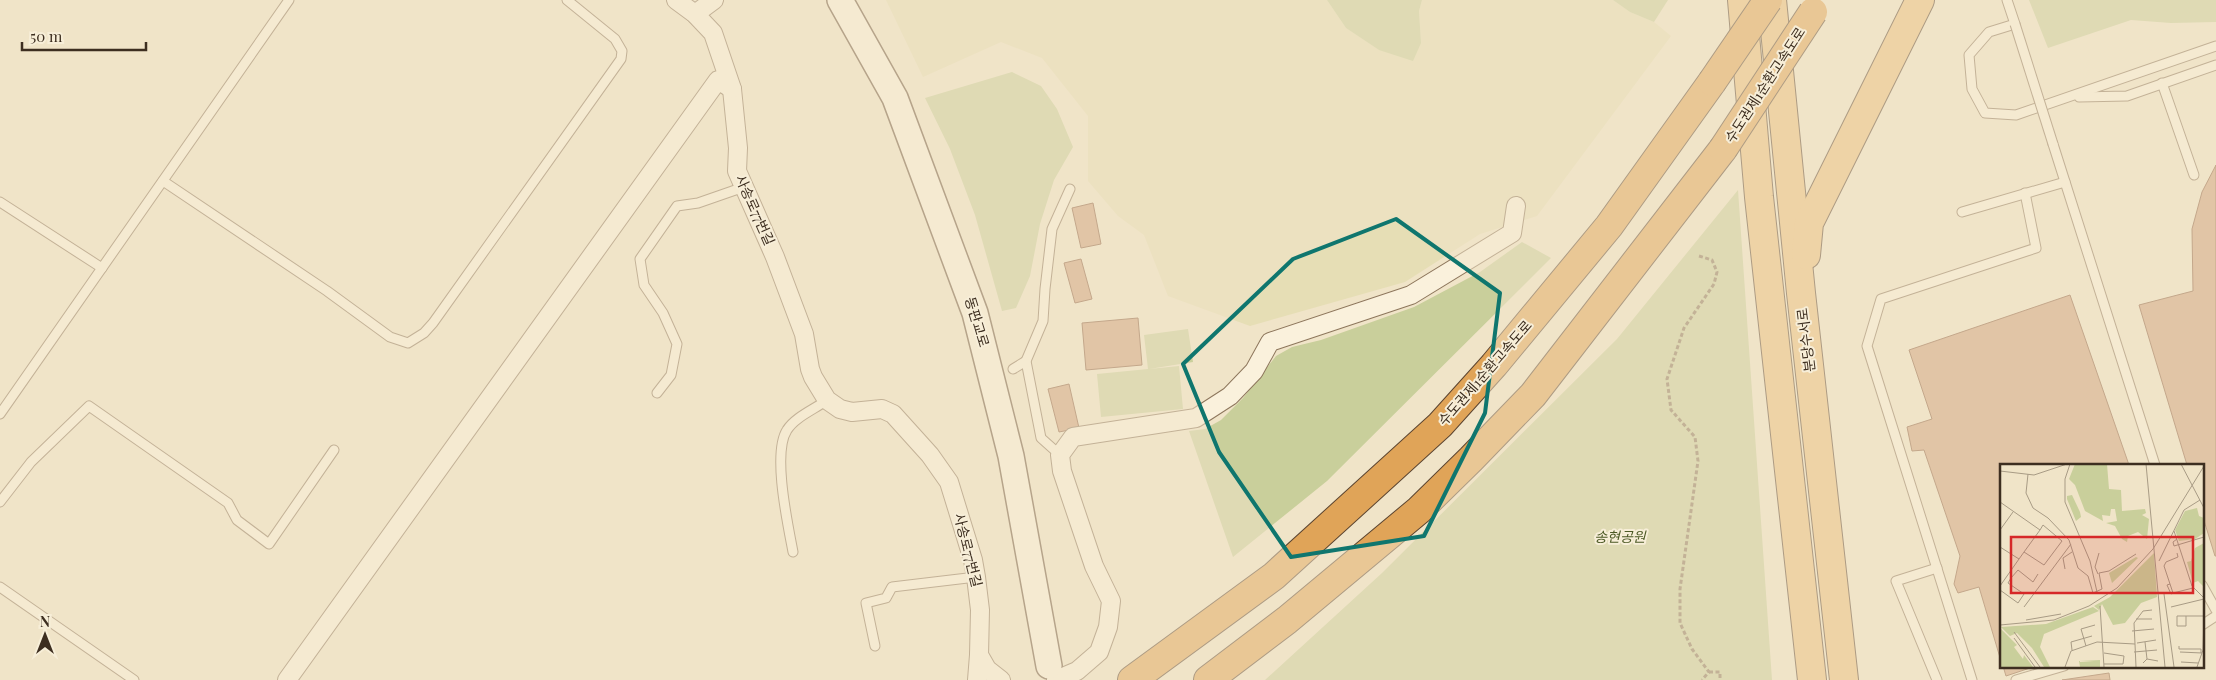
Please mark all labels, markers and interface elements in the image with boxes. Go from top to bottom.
scale bar [22,20,146,52]
street label: 수도권제1순환고속도로 [1720,23,1809,146]
text: 50 m [30,26,63,46]
street label: 사송로77번길 [731,171,780,248]
street label: 동판교로 [961,294,994,349]
street label: 분당수서로 [1792,307,1819,373]
street label: 수도권제1순환고속도로 [1434,316,1536,429]
inset map [2000,464,2204,668]
street label: 사송로77번길 [950,511,987,589]
park label: 송현공원 [1594,527,1647,546]
north arrow [20,610,70,660]
text: N [40,612,50,631]

